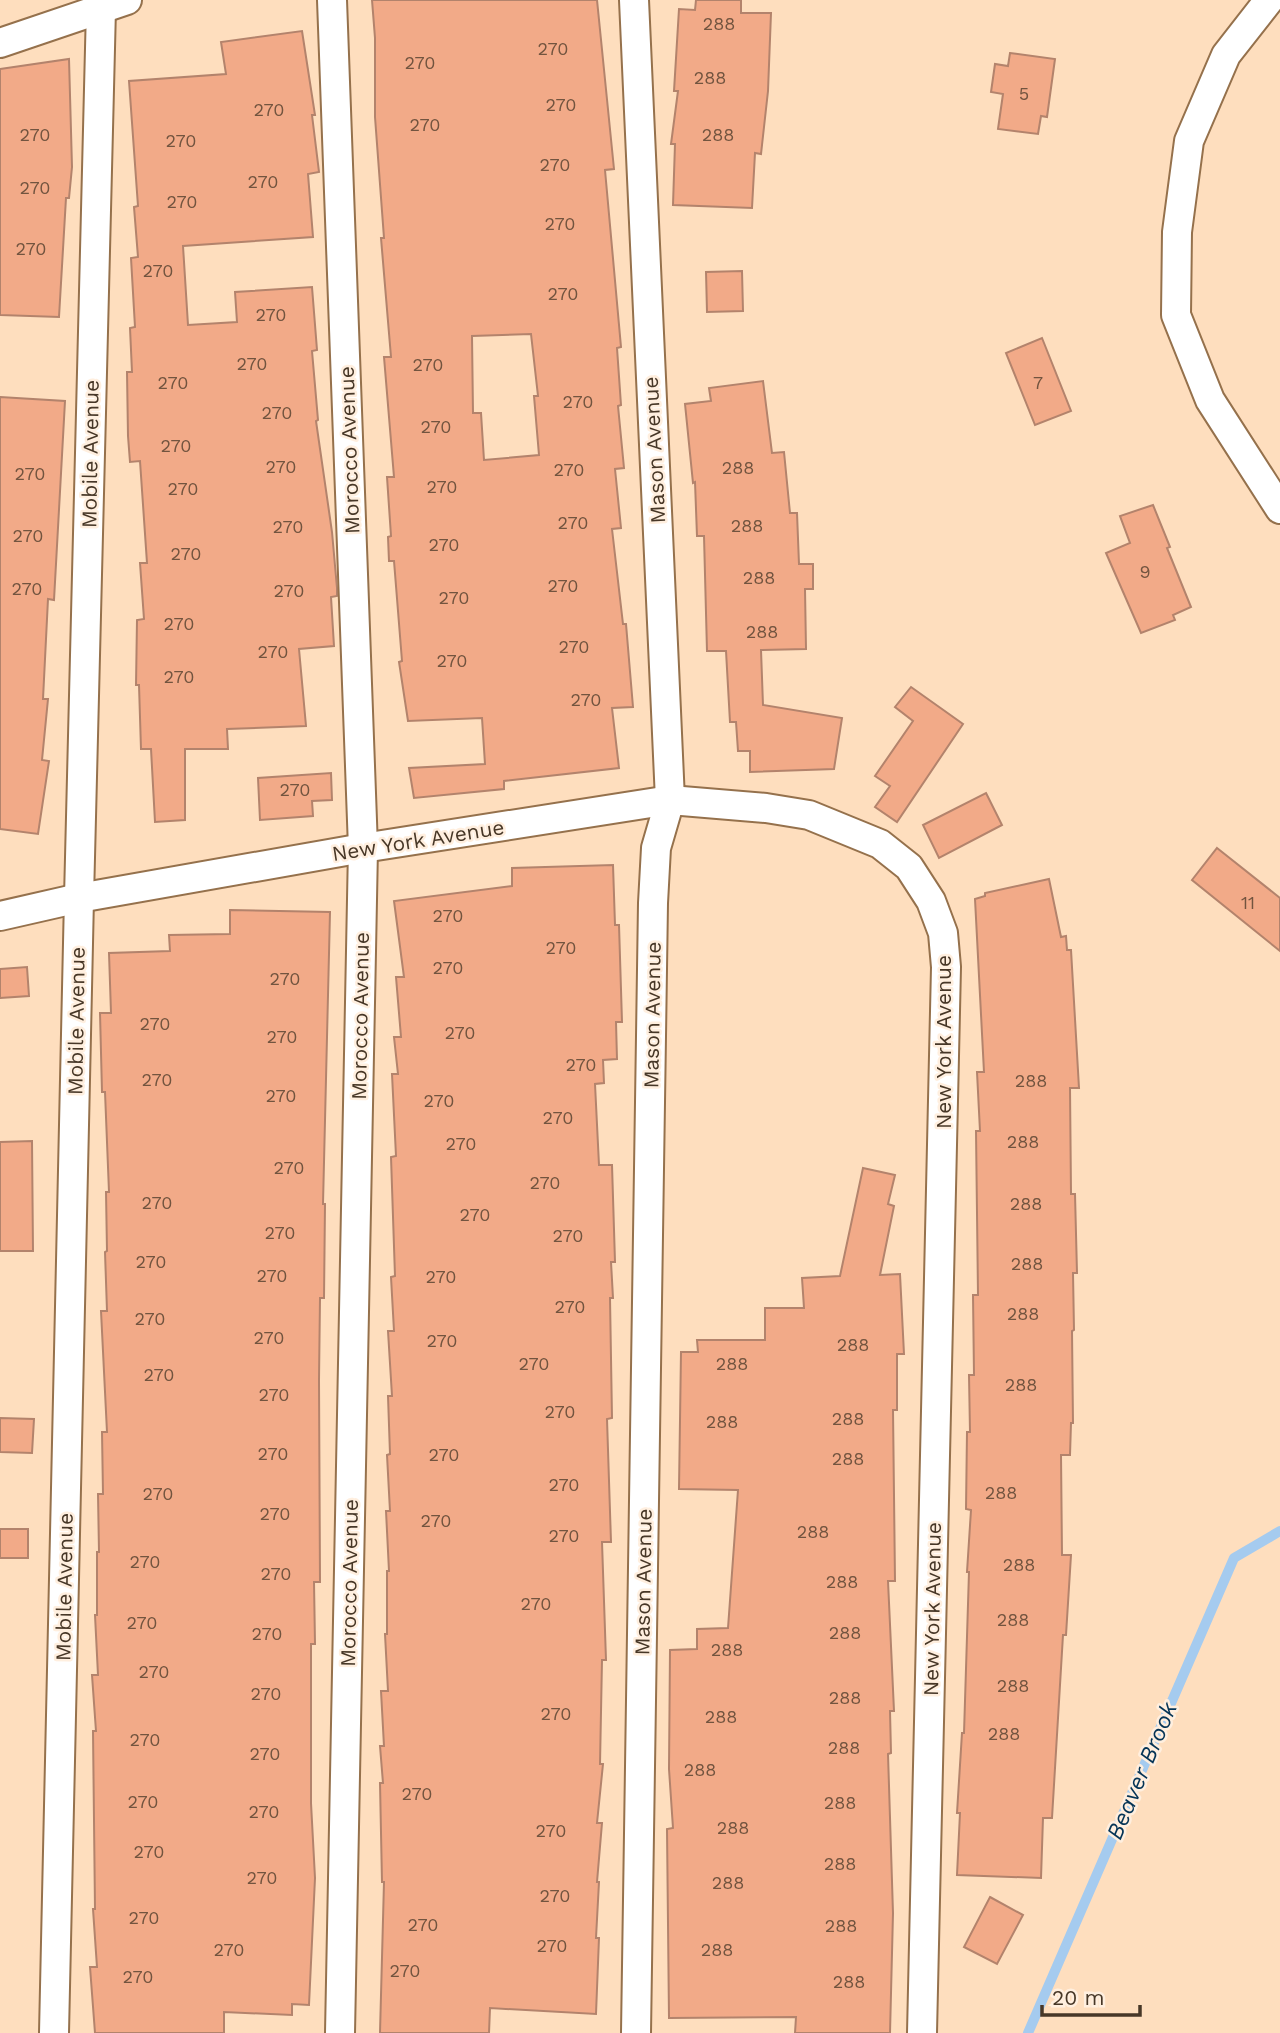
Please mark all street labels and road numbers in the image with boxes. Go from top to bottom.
street label: Morocco Avenue [334,366,364,534]
street label: Mason Avenue [638,376,670,524]
street label: Mobile Avenue [76,380,104,528]
street label: New York Avenue [330,814,506,866]
street label: Morocco Avenue [346,932,374,1100]
street label: Mason Avenue [638,941,666,1089]
street label: Mobile Avenue [62,947,90,1095]
street label: New York Avenue [931,955,956,1129]
street label: Morocco Avenue [335,1499,363,1667]
street label: Mason Avenue [629,1508,657,1656]
street label: Mobile Avenue [50,1513,78,1661]
street label: New York Avenue [918,1522,946,1696]

